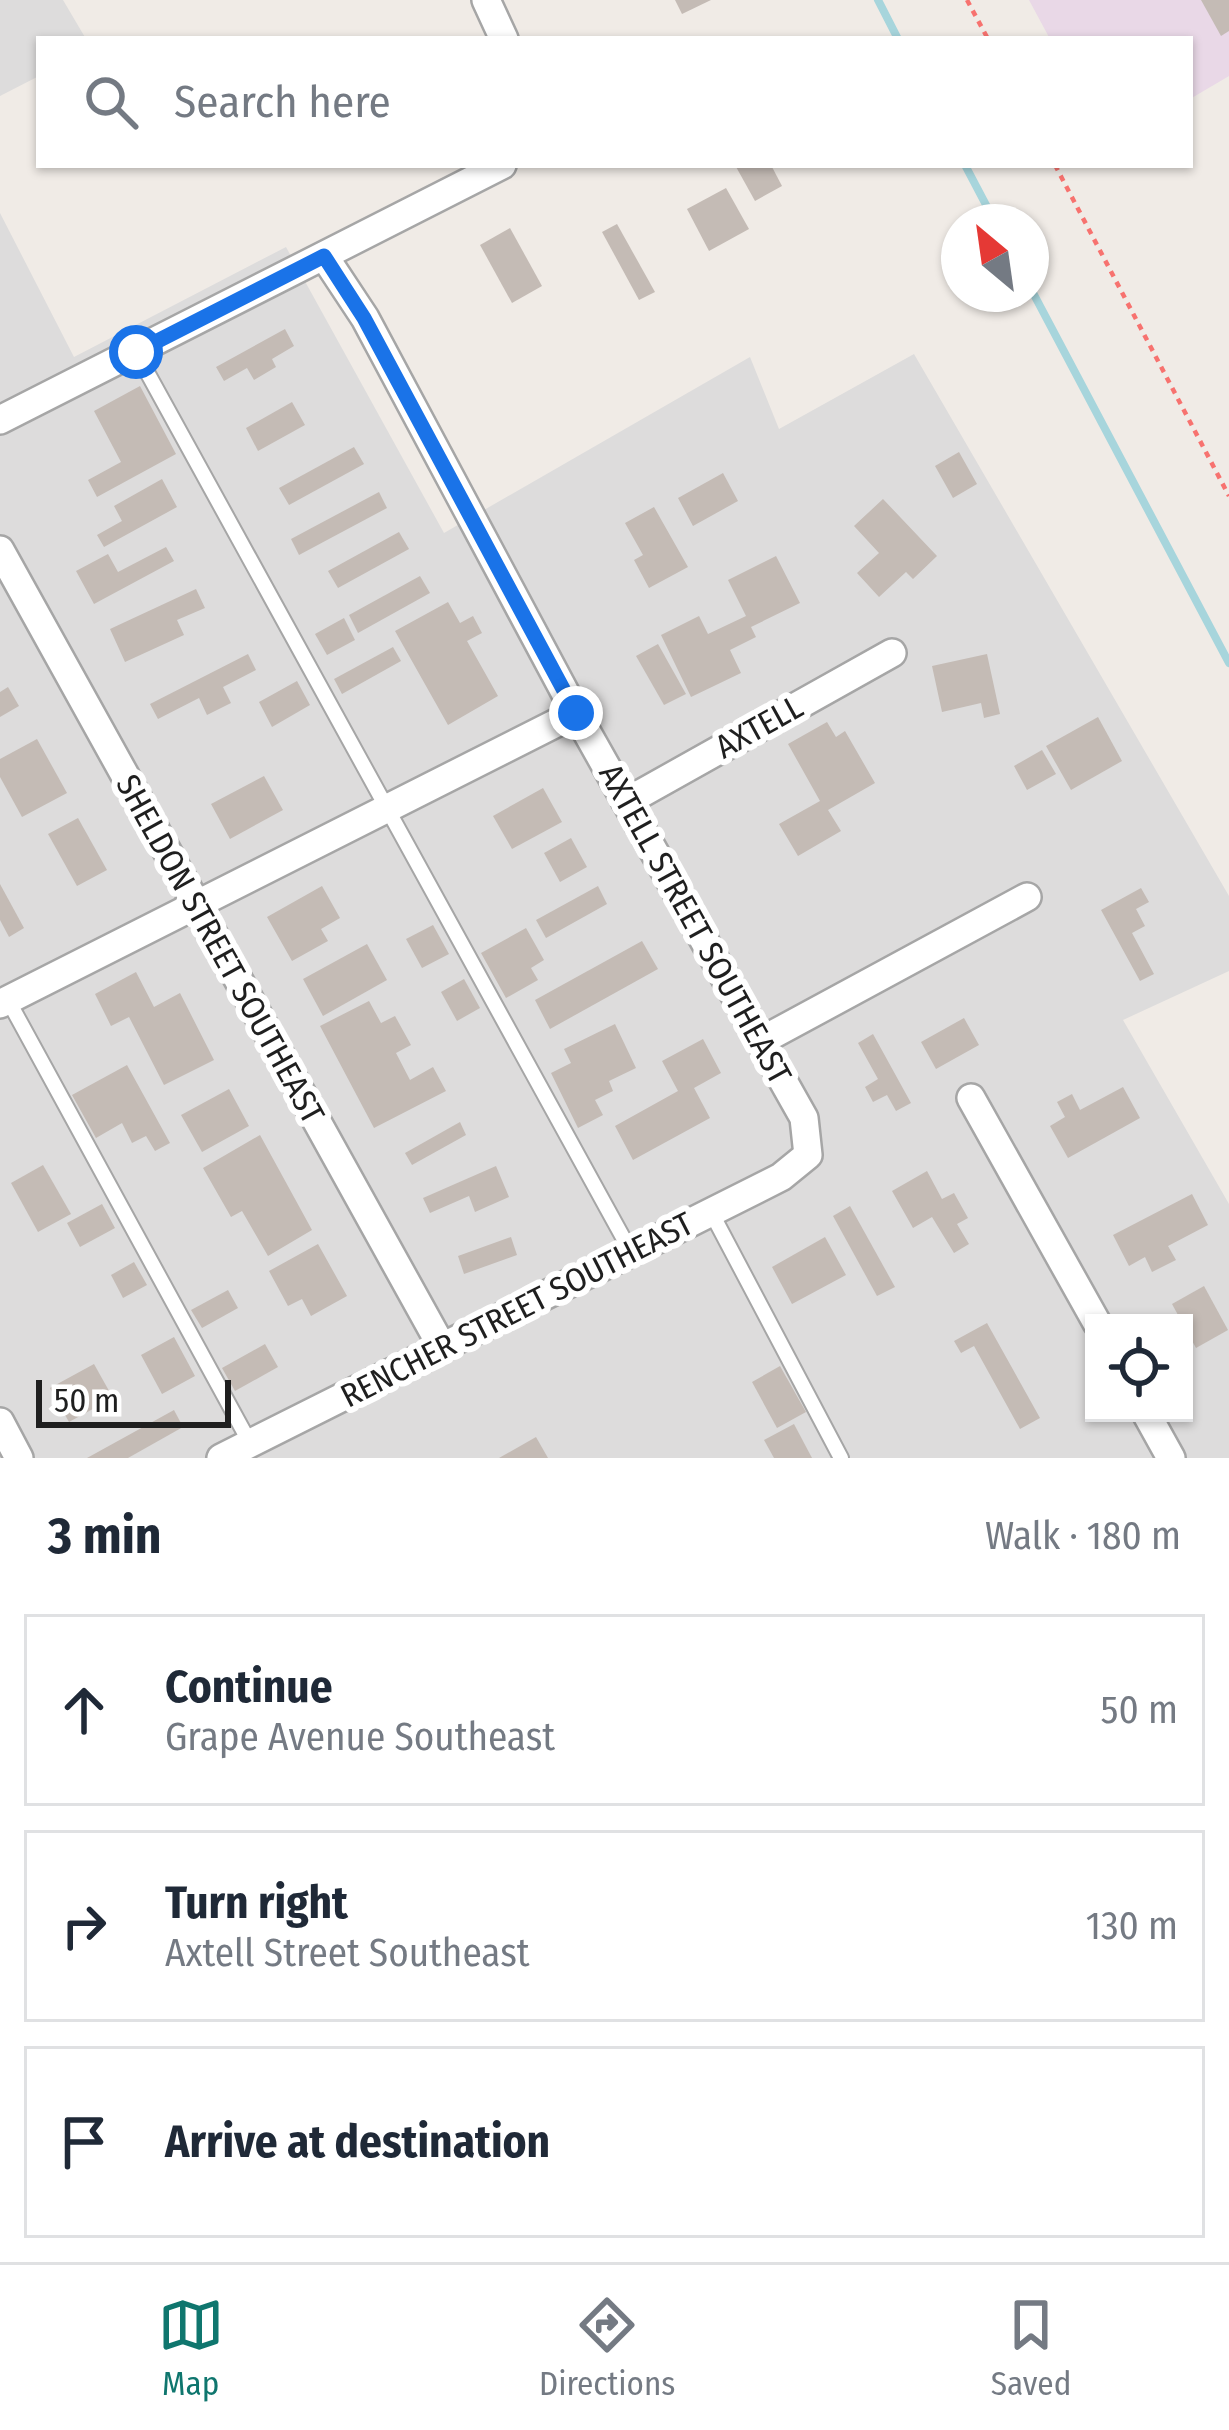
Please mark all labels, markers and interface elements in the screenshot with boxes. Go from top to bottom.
search box [36,36,1193,168]
icon: search [78,69,144,135]
text: Search here [174,75,391,129]
north arrow [941,204,1049,312]
route start [109,325,163,379]
route end [549,686,603,740]
street label: AXTELL [708,687,810,767]
street label: AXTELL STREET SOUTHEAST [590,757,800,1092]
street label: SHELDON STREET SOUTHEAST [107,768,333,1131]
street label: RENCHER STREET SOUTHEAST [334,1203,700,1416]
map controls [1085,1314,1193,1422]
button: locate [1085,1314,1193,1422]
scale bar [36,1374,231,1427]
text: 50 m [54,1381,119,1421]
text: 3 min [48,1505,162,1567]
text: Walk · 180 m [985,1513,1181,1559]
text: Continue [165,1660,333,1714]
icon: ahead [51,1677,117,1743]
text: 50 m [1101,1687,1178,1733]
text: Grape Avenue Southeast [165,1714,555,1760]
text: Turn right [165,1876,348,1930]
icon: right [51,1893,117,1959]
text: 130 m [1086,1903,1178,1949]
text: Axtell Street Southeast [165,1930,530,1976]
icon: arrive [51,2109,117,2175]
text: Arrive at destination [165,2115,550,2169]
tab: Map [158,2292,224,2404]
tab: Directions [539,2292,675,2404]
tab: Saved [991,2292,1071,2404]

